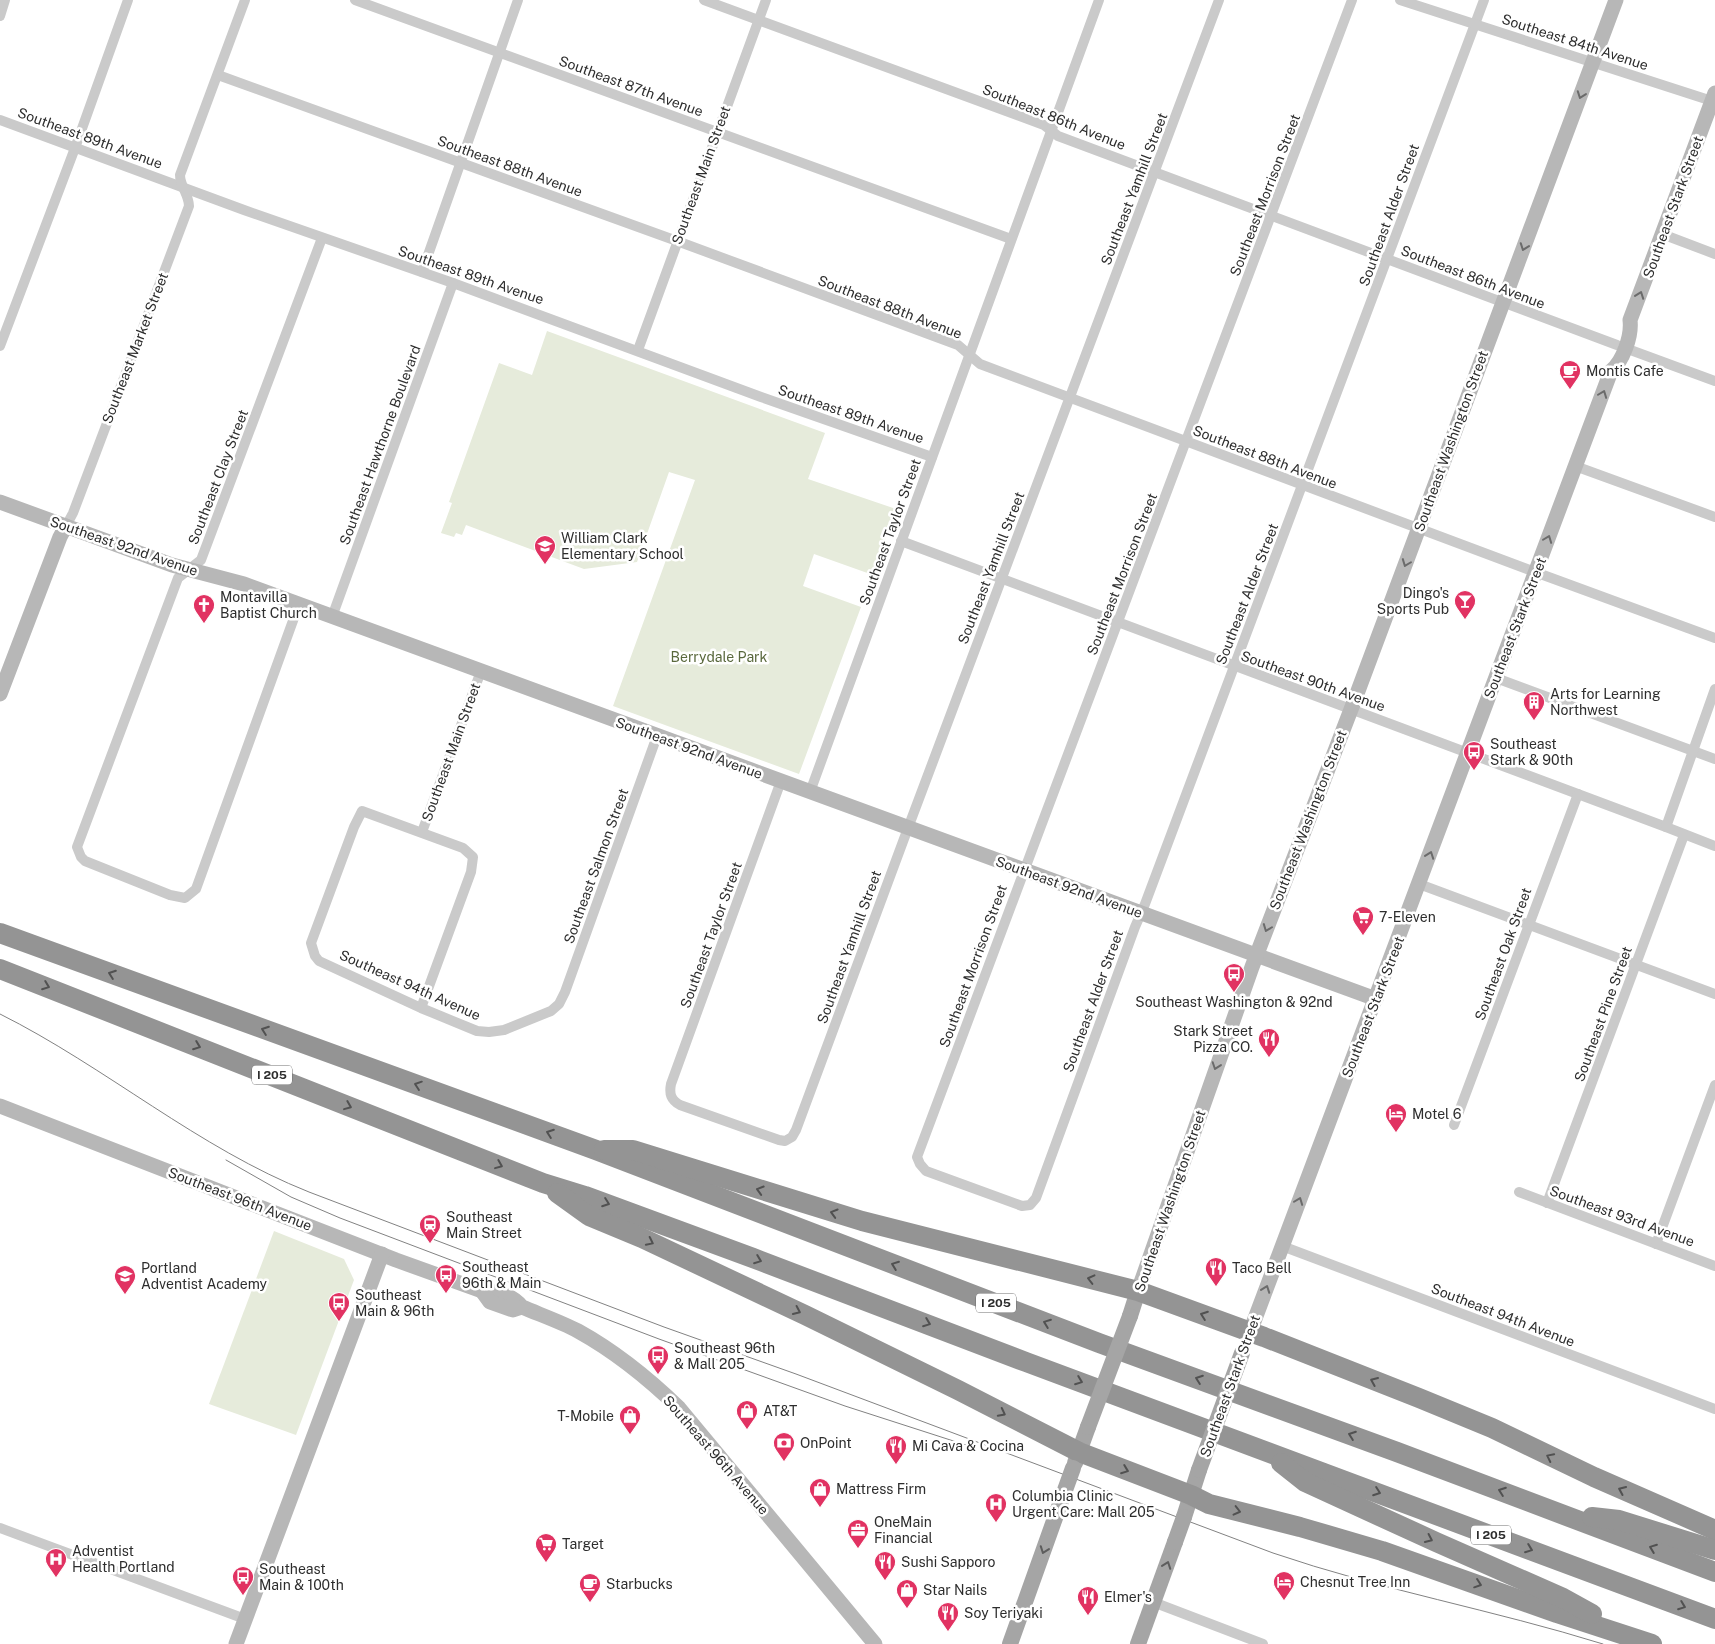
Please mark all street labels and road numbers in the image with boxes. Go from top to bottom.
street label: Southeast 84th Avenue [1500,11,1650,73]
street label: Southeast 87th Avenue [557,52,705,120]
street label: Southeast 86th Avenue [980,81,1128,153]
street label: Southeast 89th Avenue [15,104,165,172]
street label: Southeast Main Street [668,104,734,246]
street label: Southeast Yamhill Street [1098,111,1170,267]
street label: Southeast Morrison Street [1227,112,1303,278]
street label: Southeast 88th Avenue [435,132,585,200]
street label: Southeast Stark Street [1640,134,1706,280]
street label: Southeast Alder Street [1356,142,1422,288]
street label: Southeast 86th Avenue [1399,242,1547,312]
street label: Southeast 89th Avenue [396,243,546,307]
street label: Southeast Market Street [99,270,171,426]
street label: Southeast 88th Avenue [816,272,964,342]
street label: Southeast Hawthorne Boulevard [336,343,424,547]
street label: Southeast Washington Street [1411,348,1491,534]
street label: Southeast 89th Avenue [776,382,926,446]
street label: Southeast Clay Street [185,407,251,547]
street label: Southeast 88th Avenue [1191,422,1339,492]
street label: Southeast Taylor Street [856,457,924,607]
street label: Southeast Yamhill Street [955,490,1027,646]
street label: Southeast Morrison Street [1084,491,1160,657]
street label: Southeast 92nd Avenue [48,513,200,579]
street label: Southeast Alder Street [1213,521,1281,667]
street label: Southeast Stark Street [1481,555,1549,701]
street label: Southeast 90th Avenue [1239,647,1387,715]
street label: Southeast Main Street [418,681,484,823]
street label: Southeast 92nd Avenue [613,714,765,782]
street label: Southeast Washington Street [1266,728,1350,912]
street label: Southeast Salmon Street [560,786,632,946]
street label: Southeast 92nd Avenue [993,853,1145,921]
street label: Southeast Taylor Street [677,860,745,1010]
street label: Southeast Yamhill Street [814,868,884,1026]
street label: Southeast Morrison Street [936,882,1010,1050]
street label: Southeast Oak Street [1472,885,1534,1023]
street label: Southeast Alder Street [1060,928,1126,1074]
street label: Southeast Stark Street [1339,934,1407,1080]
street label: Southeast Pine Street [1571,944,1635,1084]
street label: Southeast 94th Avenue [337,947,483,1023]
road number: I 205 [252,1066,292,1084]
street label: Southeast Washington Street [1131,1108,1209,1294]
street label: Southeast 96th Avenue [166,1164,314,1234]
street label: Southeast 93rd Avenue [1547,1182,1697,1250]
street label: Southeast 94th Avenue [1429,1280,1577,1350]
road number: I 205 [976,1294,1016,1312]
street label: Southeast Stark Street [1197,1313,1263,1459]
street label: Southeast 96th Avenue [660,1392,772,1518]
road number: I 205 [1471,1526,1511,1544]

